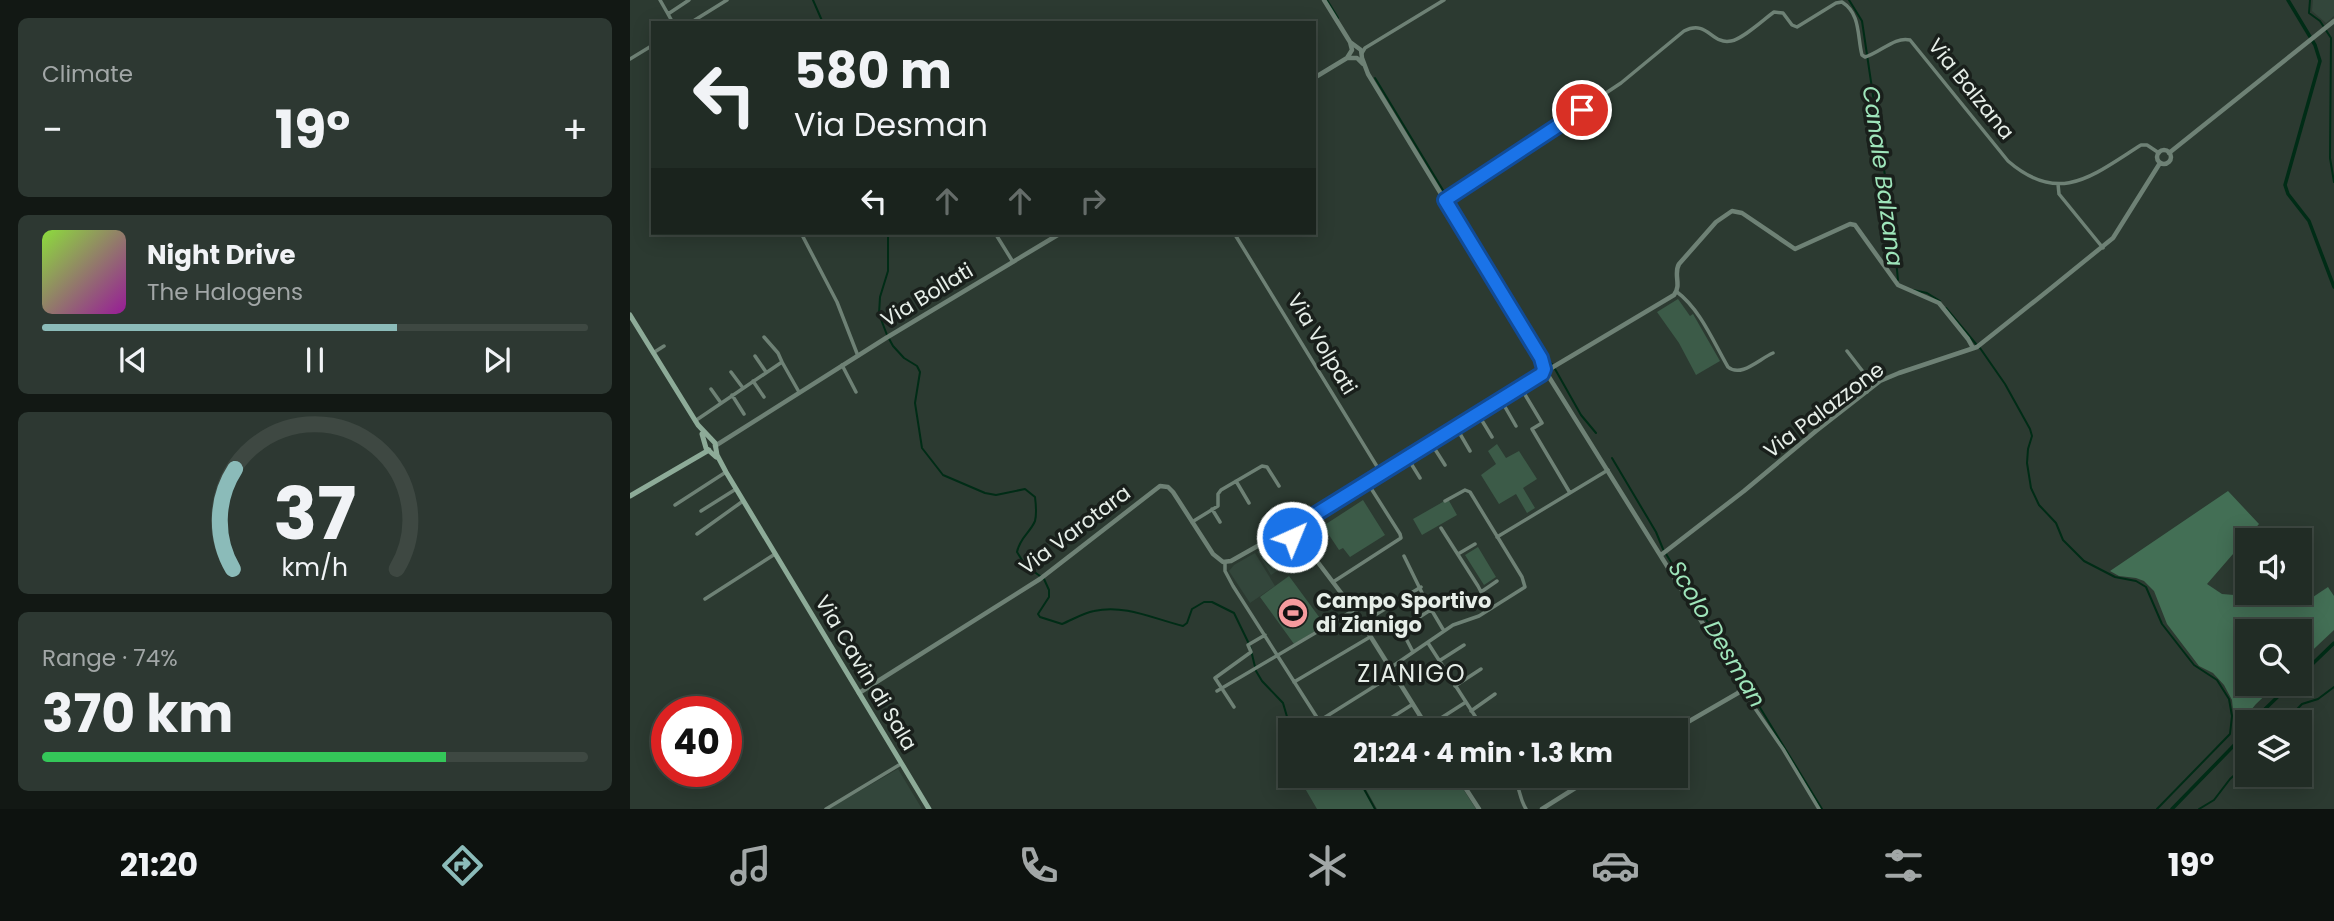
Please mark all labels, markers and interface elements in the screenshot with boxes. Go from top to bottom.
street label: Via Balzana [1921,32,2021,146]
text: 580 m [794,37,952,105]
icon: left [679,49,770,140]
text: Climate [42,58,133,90]
pin [1552,80,1612,140]
water label: Canale Balzana [1854,84,1912,268]
icon: arrive [1563,91,1601,129]
text: 19° [275,93,350,166]
text: Via Desman [794,102,988,147]
text: − [42,103,63,156]
text: + [562,103,588,156]
icon: left [855,182,893,220]
icon: ahead [928,182,966,220]
icon: ahead [1001,182,1039,220]
icon: right [1074,182,1112,220]
text: Night Drive [147,237,295,273]
street label: Via Bollati [875,256,978,333]
text: The Halogens [147,276,303,308]
street label: Via Volpati [1281,288,1364,400]
icon: previous [114,341,152,379]
icon: pause [296,341,334,379]
icon: next [478,341,516,379]
street label: Via Palazzone [1758,355,1890,464]
text: 37 [274,463,357,564]
street label: Via Varotara [1013,478,1136,581]
position arrow [1255,500,1329,574]
map controls [2235,528,2312,787]
button: sound [2235,528,2312,605]
text: km/h [282,550,348,585]
water label: Scolo Desman [1661,555,1773,713]
place label: Campo Sportivo di Zianigo [1316,586,1491,639]
street label: Via Cavin di Sala [809,590,924,756]
sports icon: Campo Sportivo di Zianigo [1276,596,1310,630]
button: search [2235,619,2312,696]
text: Range · 74% [42,642,178,674]
district label: ZIANIGO [1357,657,1467,690]
text: 370 km [42,677,233,750]
speed limit sign: 40 [651,696,742,787]
button: layers [2235,710,2312,787]
text: 21:24 · 4 min · 1.3 km [1353,735,1613,771]
icon: directions [438,841,487,890]
icon: music [726,841,775,890]
icon: phone [1014,841,1063,890]
icon: climate [1303,841,1352,890]
icon: car [1591,841,1640,890]
icon: filters [1879,841,1928,890]
text: 21:20 [120,842,198,887]
text: 19° [2168,842,2214,887]

